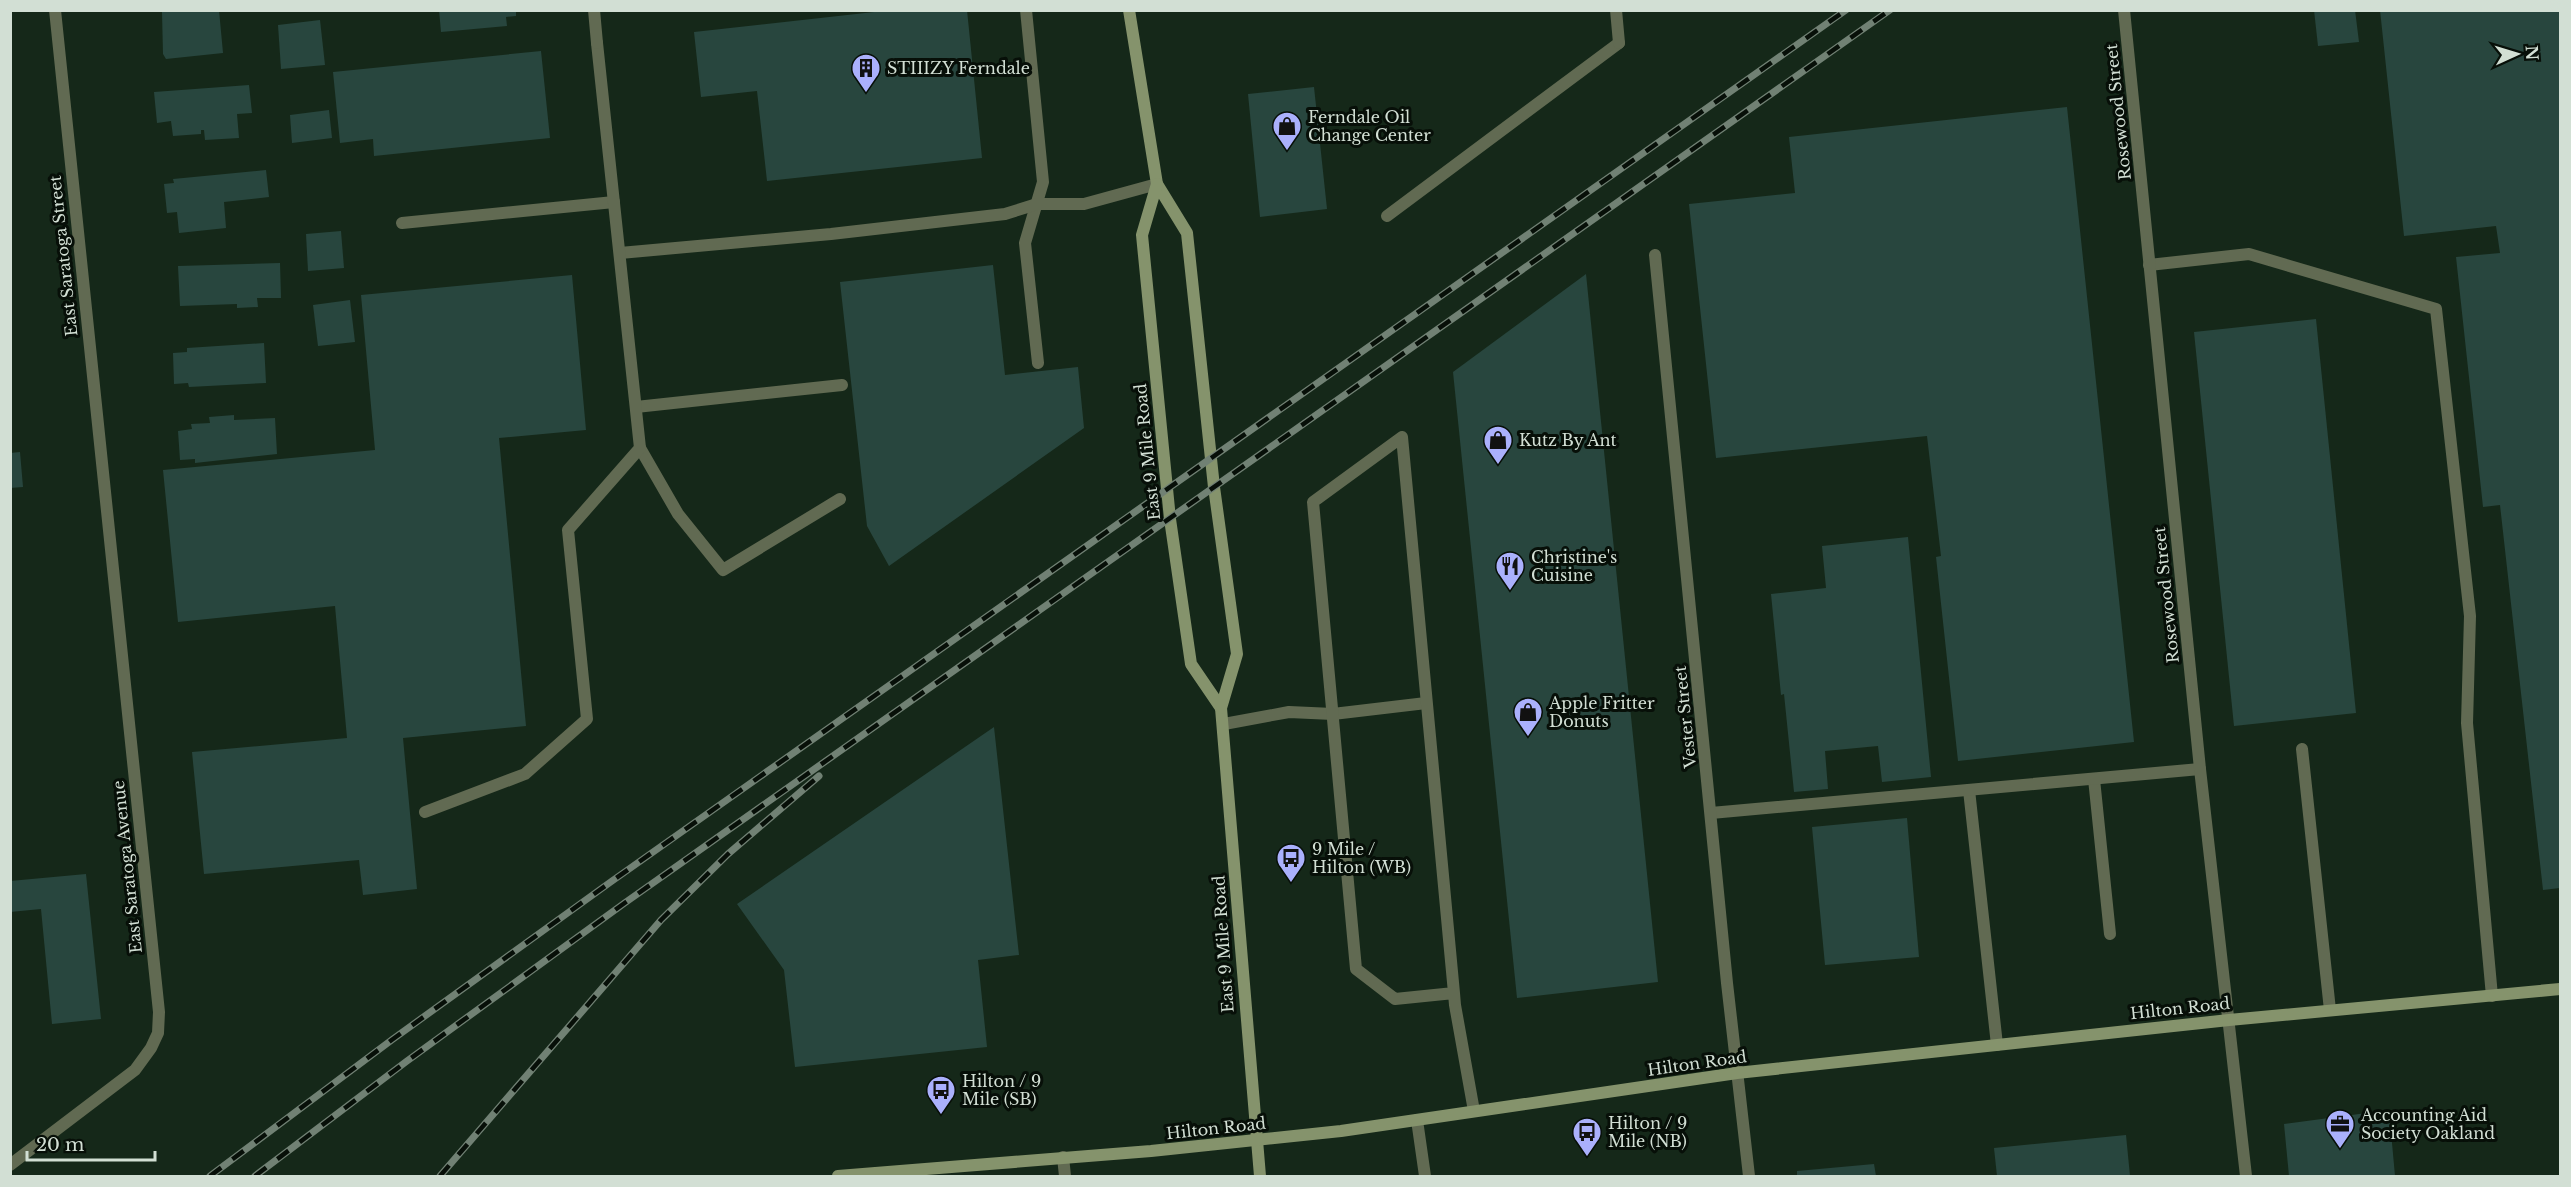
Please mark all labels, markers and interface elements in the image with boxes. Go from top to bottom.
north arrow [2487,24,2547,84]
street label: Rosewood Street [2101,43,2135,181]
text: N [2521,45,2542,61]
building icon: STIIIZY Ferndale [850,52,882,94]
place label: STIIIZY Ferndale [887,58,1030,78]
place label: Ferndale Oil Change Center [1308,107,1431,145]
shop icon: Ferndale Oil Change Center [1271,110,1303,152]
street label: East Saratoga Street [45,175,81,337]
street label: East 9 Mile Road [1130,382,1164,522]
shop icon: Kutz By Ant [1482,424,1514,466]
place label: Kutz By Ant [1519,430,1617,450]
street label: Rosewood Street [2149,526,2183,664]
place label: Christine's Cuisine [1531,547,1617,585]
restaurant icon: Christine's Cuisine [1494,550,1526,592]
street label: Vester Street [1670,665,1700,770]
place label: Apple Fritter Donuts [1548,693,1655,731]
shop icon: Apple Fritter Donuts [1512,696,1544,738]
street label: East Saratoga Avenue [108,780,146,954]
place label: 9 Mile / Hilton (WB) [1312,839,1411,877]
bus stop icon: 9 Mile / Hilton (WB) [1275,842,1307,884]
street label: East 9 Mile Road [1208,874,1238,1013]
street label: Hilton Road [2129,993,2231,1023]
street label: Hilton Road [1646,1046,1748,1080]
place label: Hilton / 9 Mile (SB) [962,1071,1041,1109]
bus stop icon: Hilton / 9 Mile (SB) [925,1074,957,1116]
place label: Accounting Aid Society Oakland [2360,1105,2495,1143]
office icon: Accounting Aid Society Oakland [2324,1108,2356,1150]
street label: Hilton Road [1165,1113,1267,1143]
place label: Hilton / 9 Mile (NB) [1608,1113,1687,1151]
bus stop icon: Hilton / 9 Mile (NB) [1571,1116,1603,1158]
scale bar [27,1124,154,1162]
text: 20 m [36,1134,84,1156]

